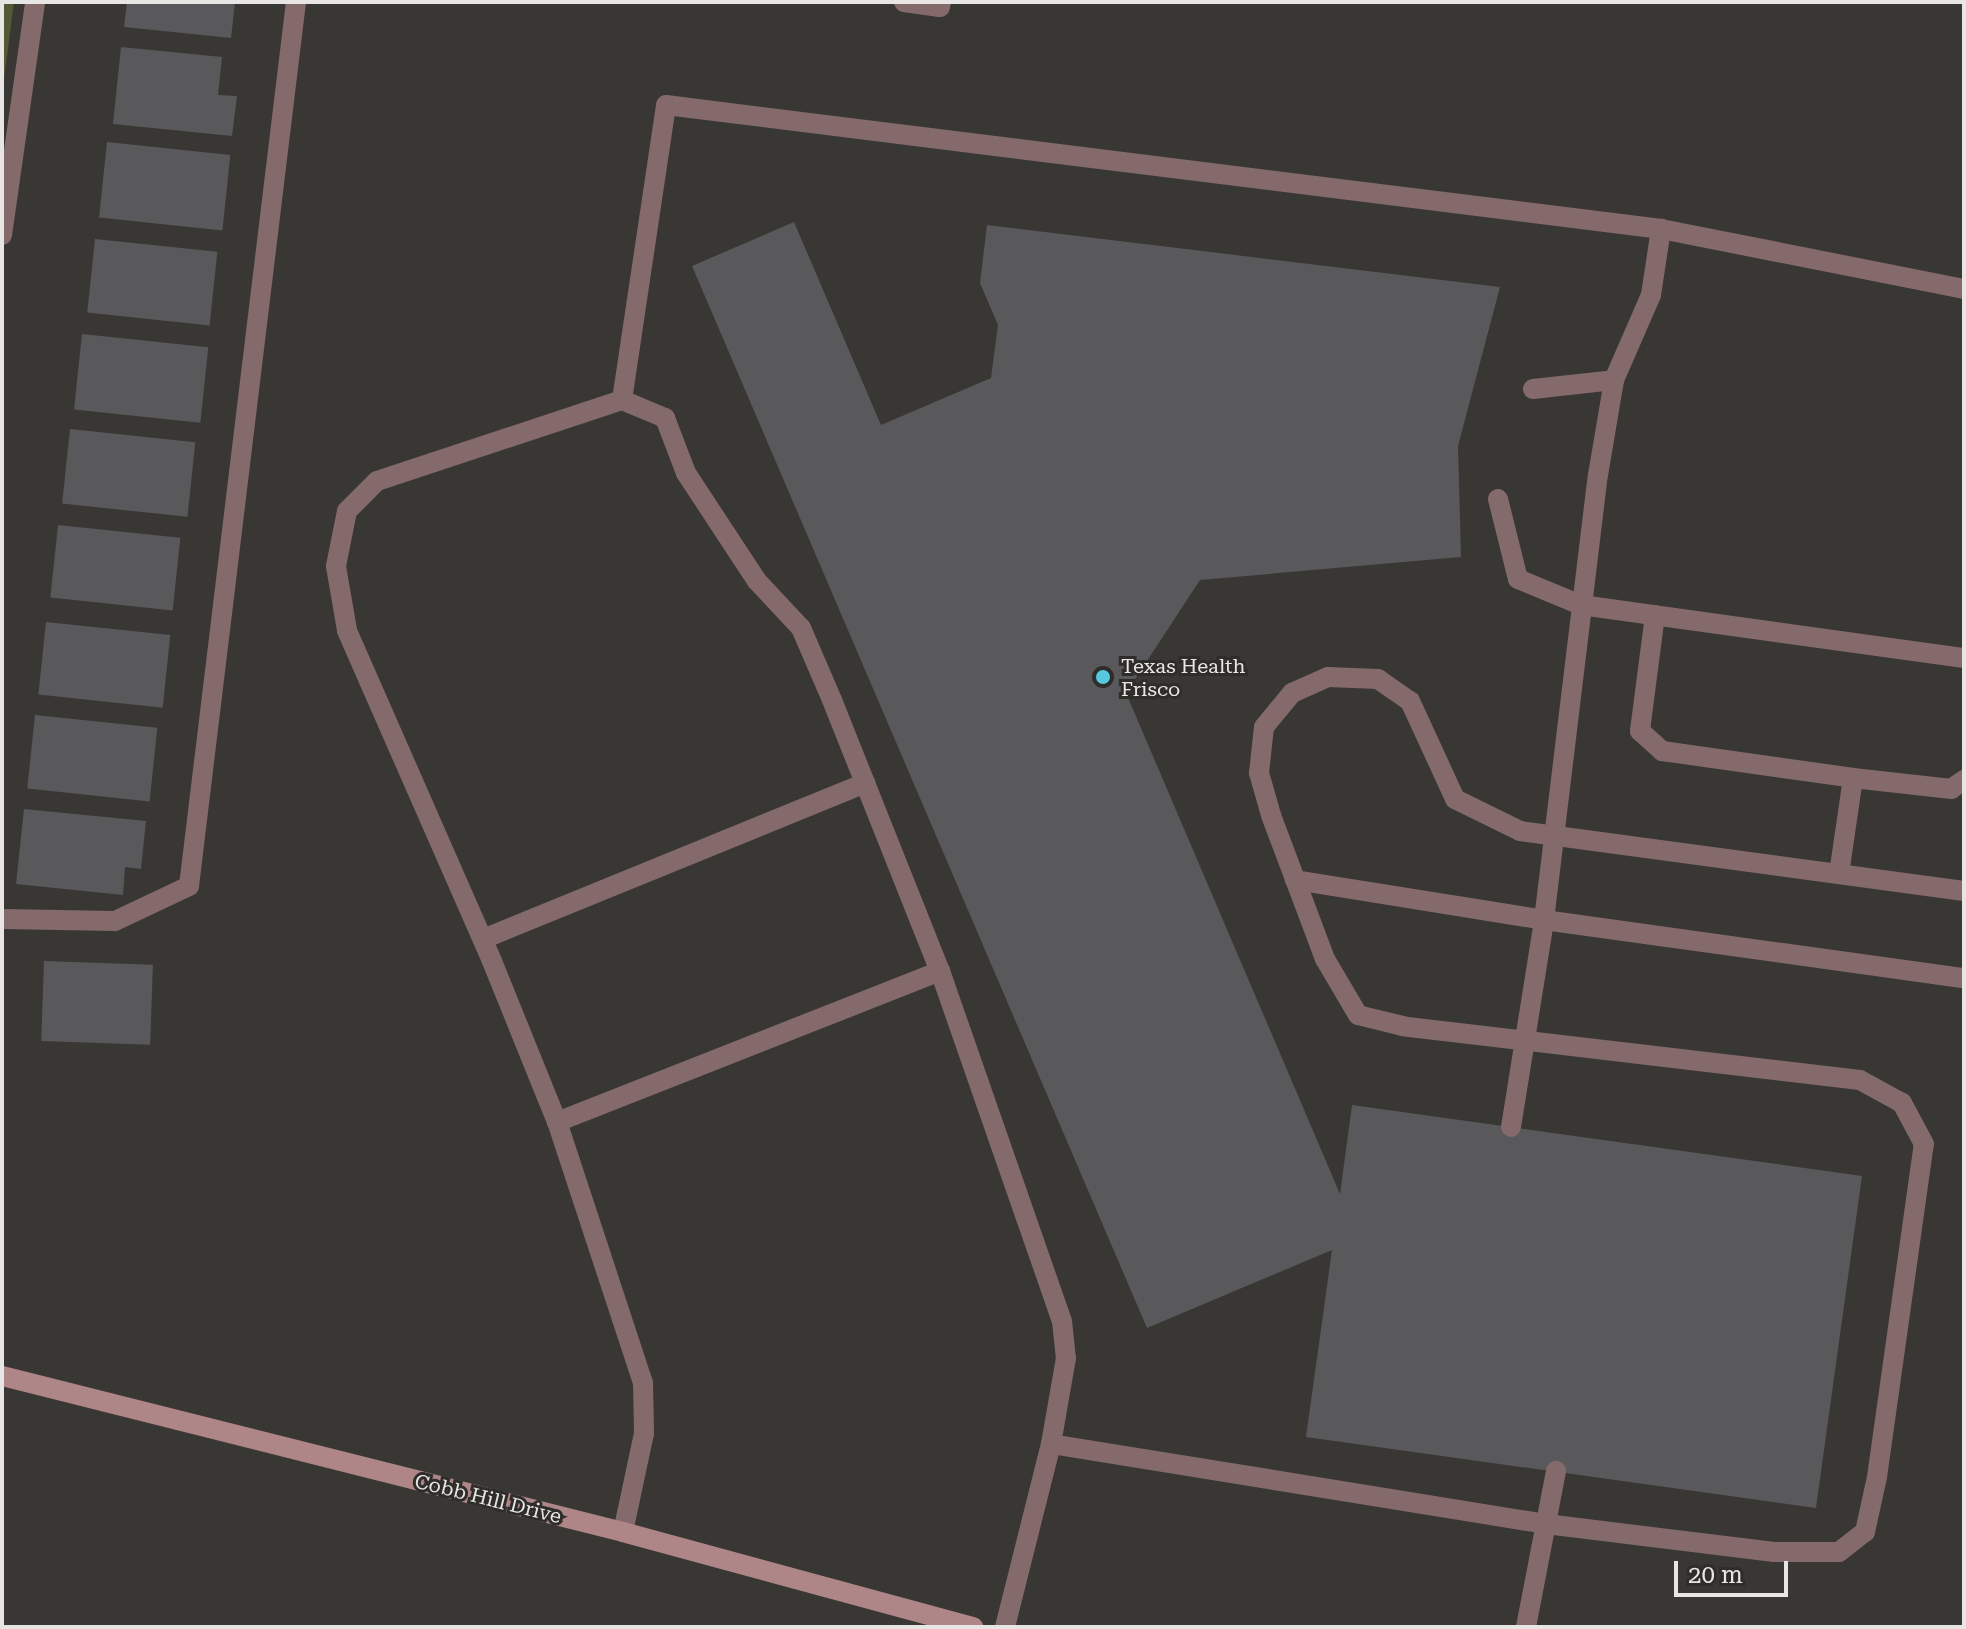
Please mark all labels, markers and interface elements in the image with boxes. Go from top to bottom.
place label: Texas Health Frisco [1121,654,1245,701]
marker: Texas Health Frisco [1092,666,1114,688]
street label: Cobb Hill Drive [412,1469,564,1529]
scale bar [1678,1545,1792,1595]
text: 20 m [1688,1561,1743,1589]

